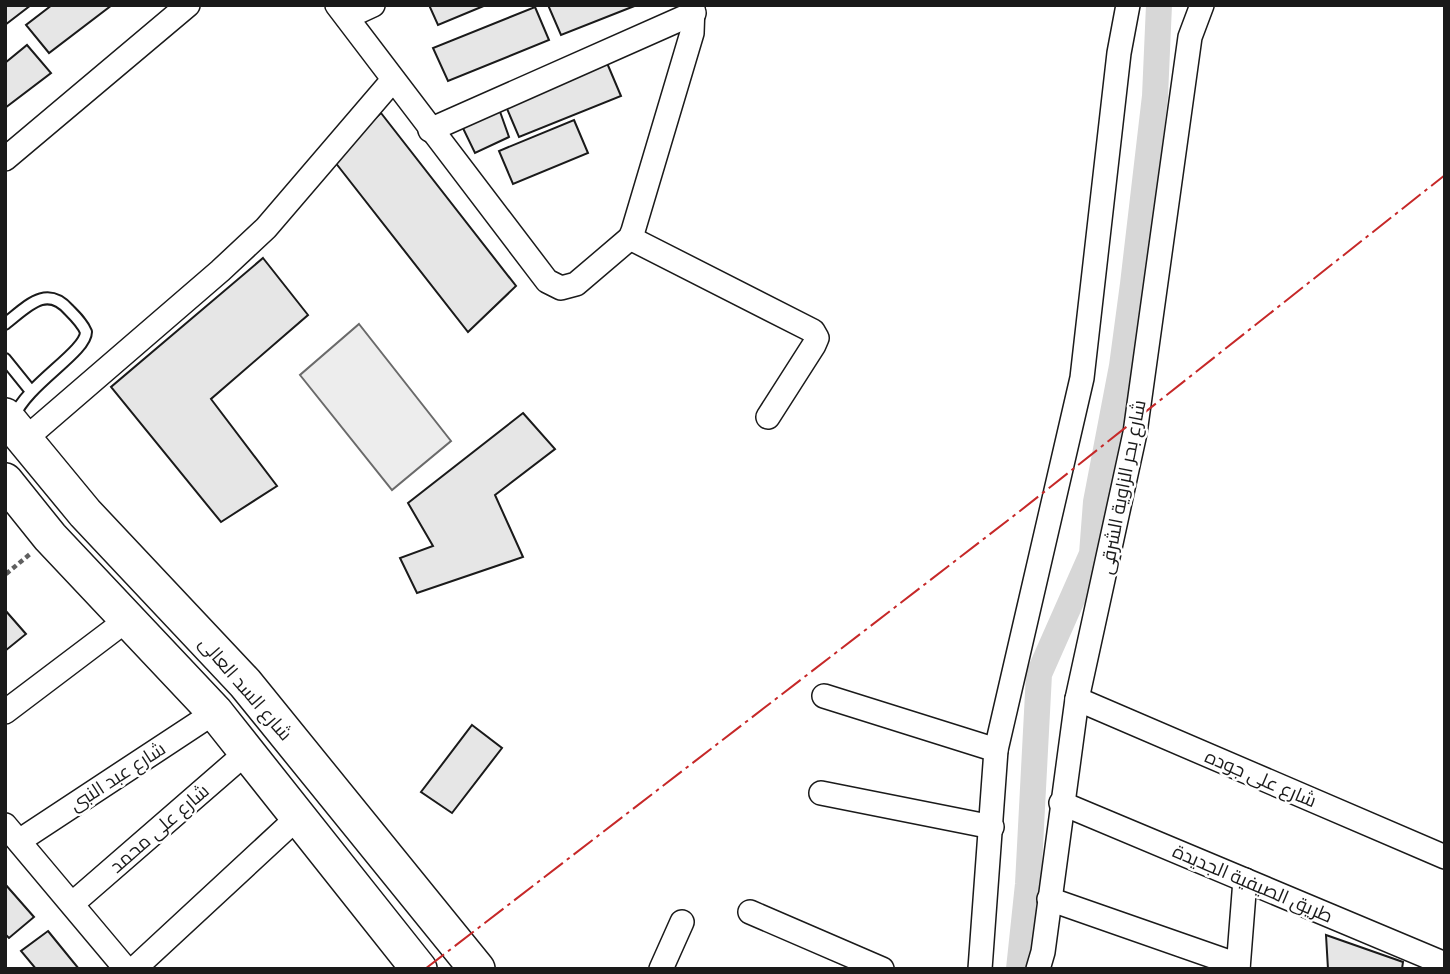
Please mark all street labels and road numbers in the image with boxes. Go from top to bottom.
street label: شارع بحر الزاوية الشرقى [1094,398,1153,577]
street label: شارع السد العالى [193,632,297,746]
street label: شارع عبد النبى [65,737,171,818]
street label: شارع على جوده [1201,745,1320,814]
street label: شارع على محمد [105,779,215,879]
street label: طريق الصيفية الجديدة [1169,839,1336,929]

